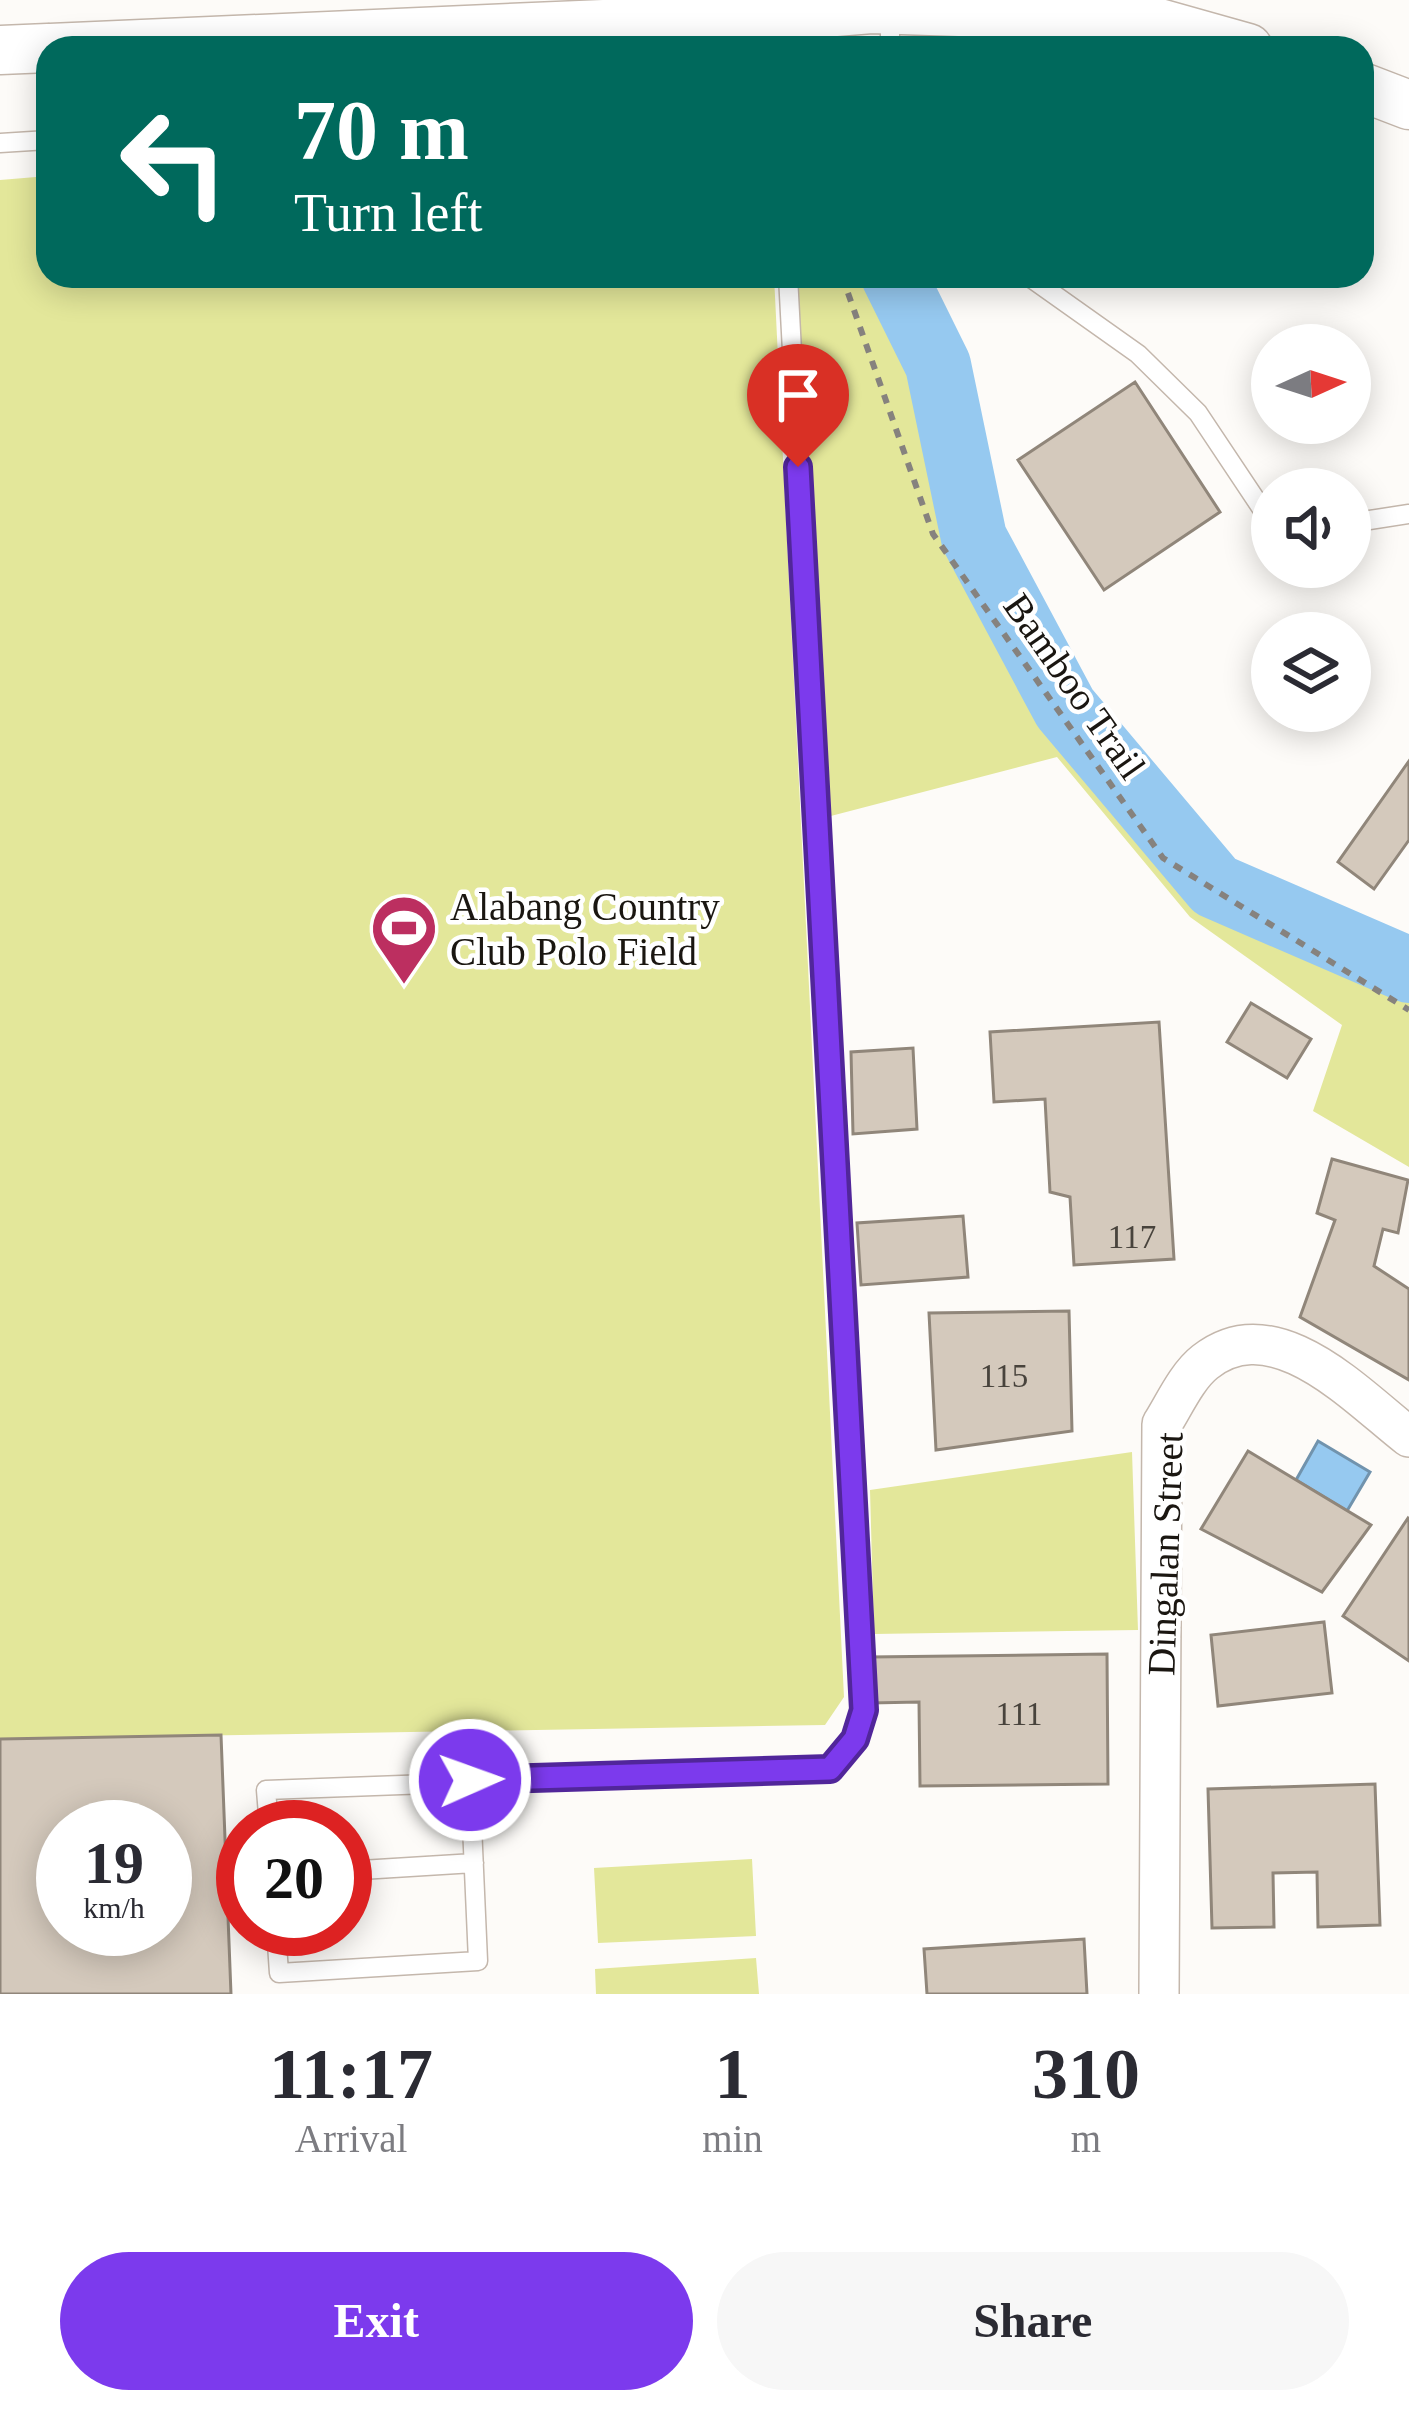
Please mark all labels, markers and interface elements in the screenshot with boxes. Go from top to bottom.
icon: left [96,84,252,240]
text: 70 m [294,84,469,177]
text: Turn left [294,183,483,243]
north arrow [1251,324,1371,444]
map controls [1251,324,1371,732]
pin [747,344,849,467]
icon: arrive [765,362,831,428]
button: sound [1251,468,1371,588]
street label: Bamboo Trail [996,585,1155,787]
button: layers [1251,612,1371,732]
place label: Alabang Country Club Polo Field [450,885,720,973]
sports icon: Alabang Country Club Polo Field [369,893,439,987]
house number: 117 [1108,1219,1156,1255]
house number: 115 [980,1358,1028,1394]
street label: Dingalan Street [1139,1431,1192,1677]
house number: 111 [995,1696,1043,1732]
position arrow [407,1717,533,1843]
speed limit sign: 20 [216,1800,372,1956]
text: 19 [84,1830,144,1896]
text: km/h [83,1891,145,1924]
text: 11:17 [269,2034,433,2114]
text: 1 [715,2034,751,2114]
text: 310 [1032,2034,1140,2114]
text: Arrival [295,2117,407,2160]
text: min [702,2117,763,2160]
text: m [1071,2117,1101,2160]
button: Exit [60,2252,693,2390]
button: Share [717,2252,1349,2390]

